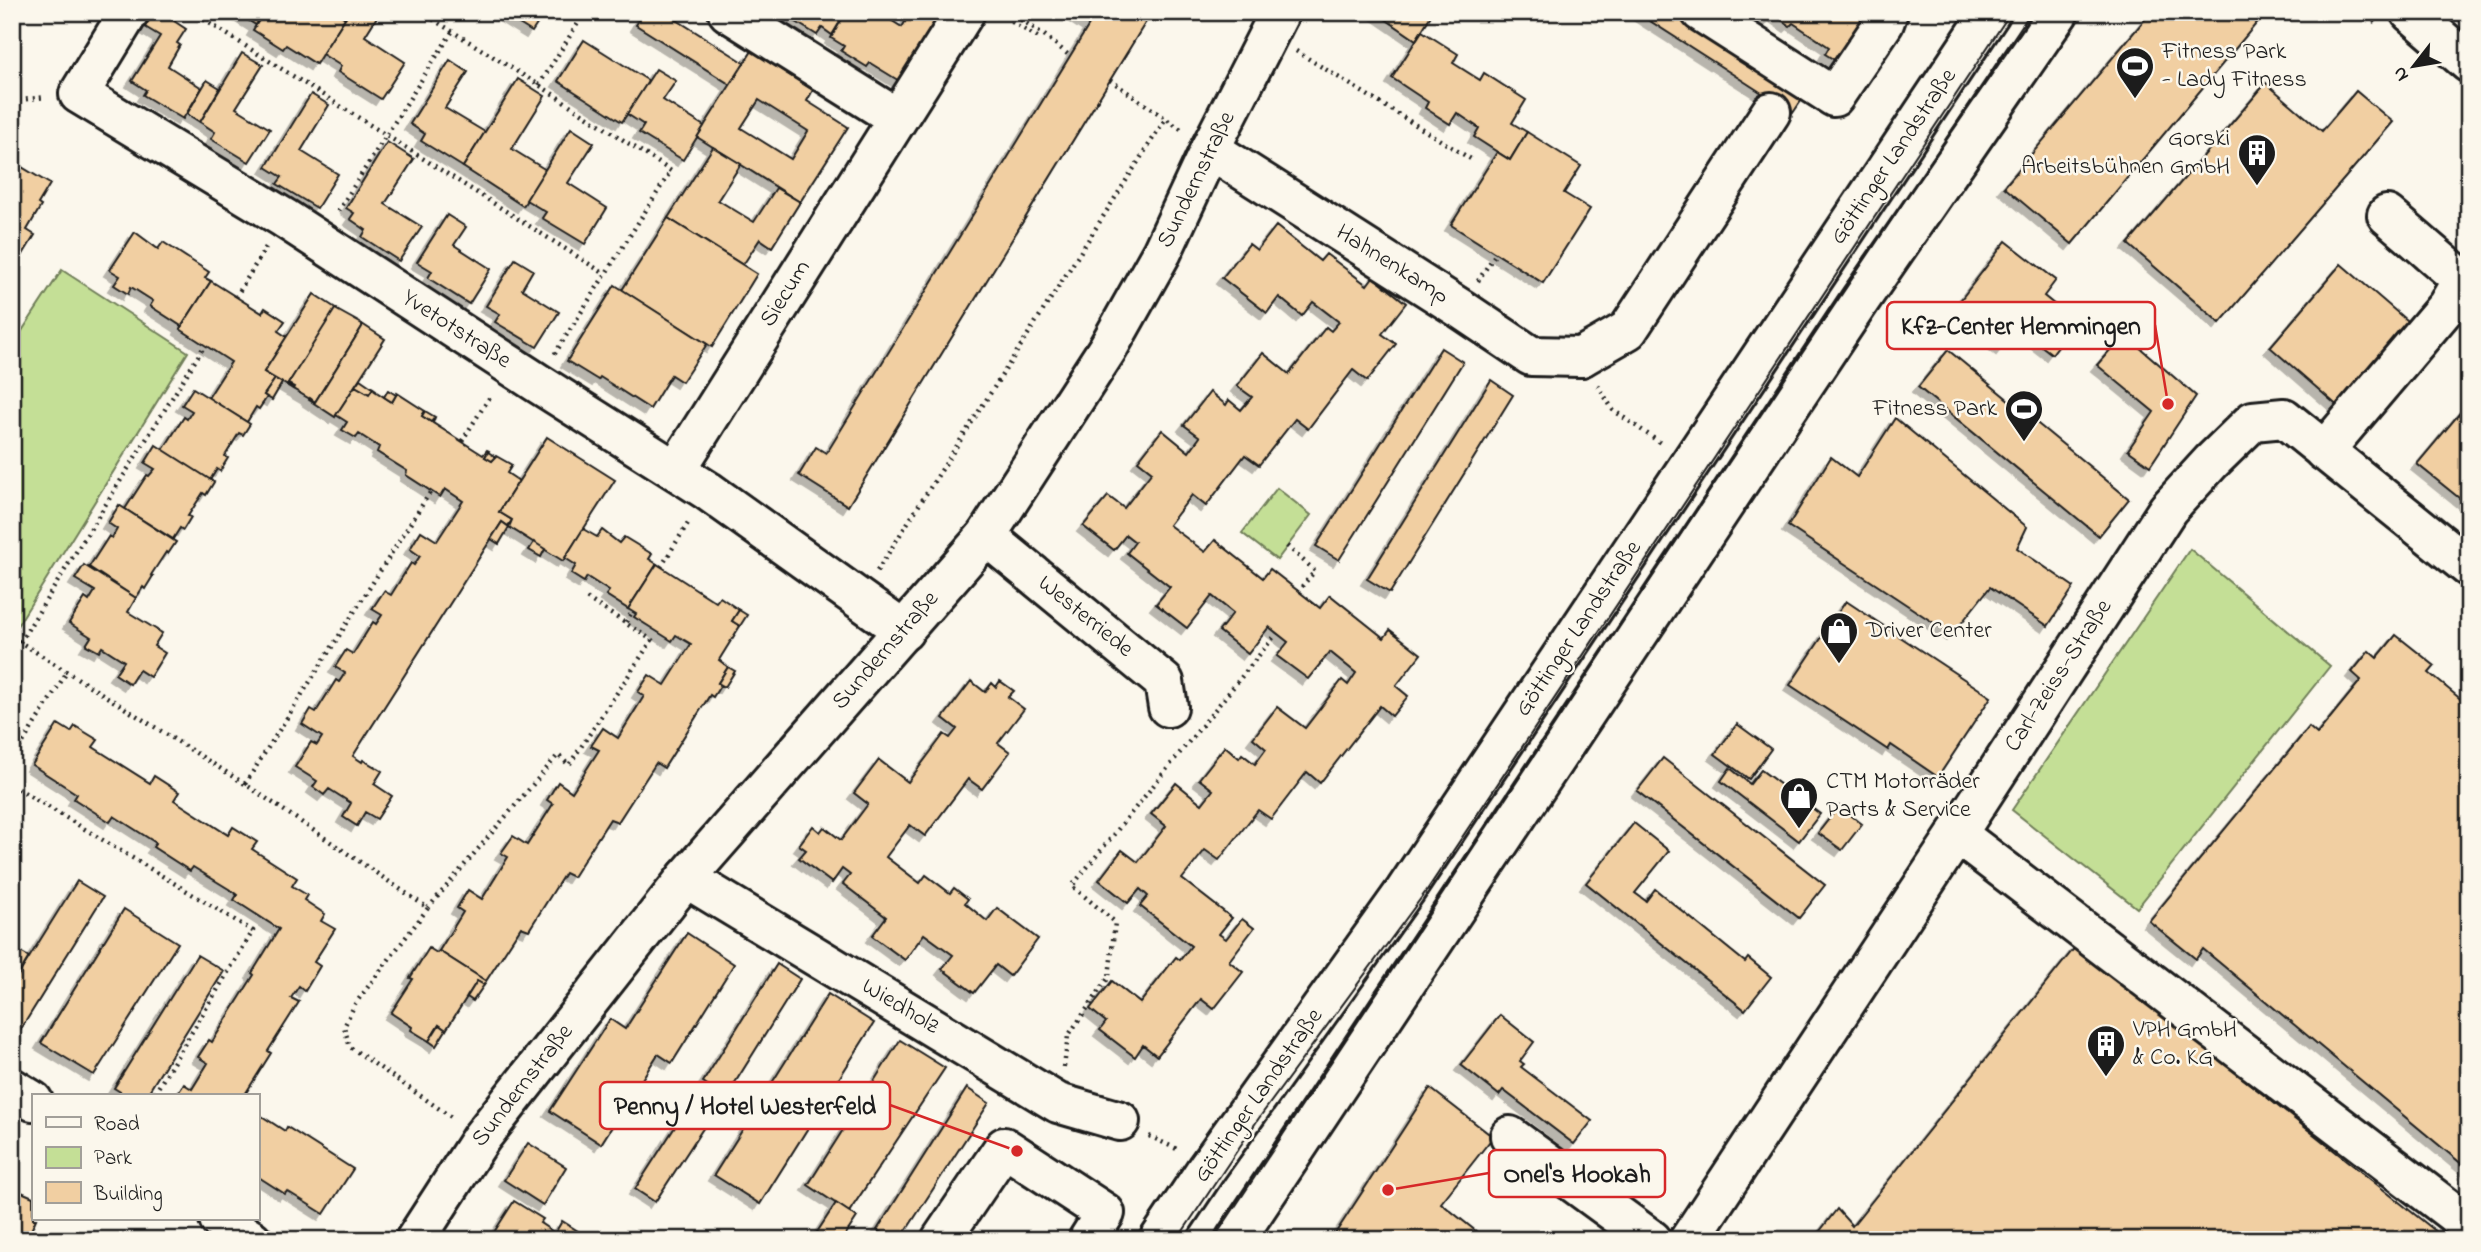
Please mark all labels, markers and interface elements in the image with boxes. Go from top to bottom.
north arrow [2380,32,2450,102]
place label: Fitness Park - Lady Fitness [2161,35,2307,99]
sports icon: Fitness Park - Lady Fitness [2114,45,2156,100]
text: N [2387,61,2416,86]
street label: Göttinger Landstraße [1822,62,1966,252]
street label: Sundernstraße [1149,105,1245,254]
place label: Gorski Arbeitsbühnen GmbH [2021,122,2230,185]
building icon: Gorski Arbeitsbühnen GmbH [2236,132,2278,187]
street label: Hahnenkamp [1329,216,1455,314]
street label: Siecum [752,254,820,334]
street label: Yvetotstraße [394,281,518,379]
callout: Kfz-Center Hemmingen [1887,302,2155,349]
text: Kfz-Center Hemmingen [1901,309,2141,348]
sports icon: Fitness Park [2003,388,2045,443]
place label: Fitness Park [1872,392,1997,427]
street label: Göttinger Landstraße [1507,534,1651,724]
street label: Westerriede [1029,567,1141,667]
street label: Sundernstraße [824,583,948,718]
street label: Carl-Zeiss-Straße [1996,592,2122,759]
shop icon: Driver Center [1818,610,1860,665]
place label: Driver Center [1865,614,1992,649]
place label: CTM Motorräder Parts & Service [1826,765,1980,828]
shop icon: CTM Motorräder Parts & Service [1778,775,1820,830]
street label: Wiedholz [854,970,947,1045]
street label: Göttinger Landstraße [1186,1001,1333,1190]
place label: VPH GmbH & Co. KG [2132,1013,2237,1076]
street label: Sundernstraße [464,1017,583,1155]
building icon: VPH GmbH & Co. KG [2085,1023,2127,1078]
callout: Penny / Hotel Westerfeld [600,1082,890,1129]
text: Penny / Hotel Westerfeld [614,1089,877,1127]
legend [32,1094,259,1220]
text: Road [94,1110,140,1140]
text: Park [94,1144,133,1174]
callout: Onel's Hookah [1489,1150,1665,1197]
text: Onel's Hookah [1503,1157,1651,1195]
text: Building [93,1180,163,1212]

